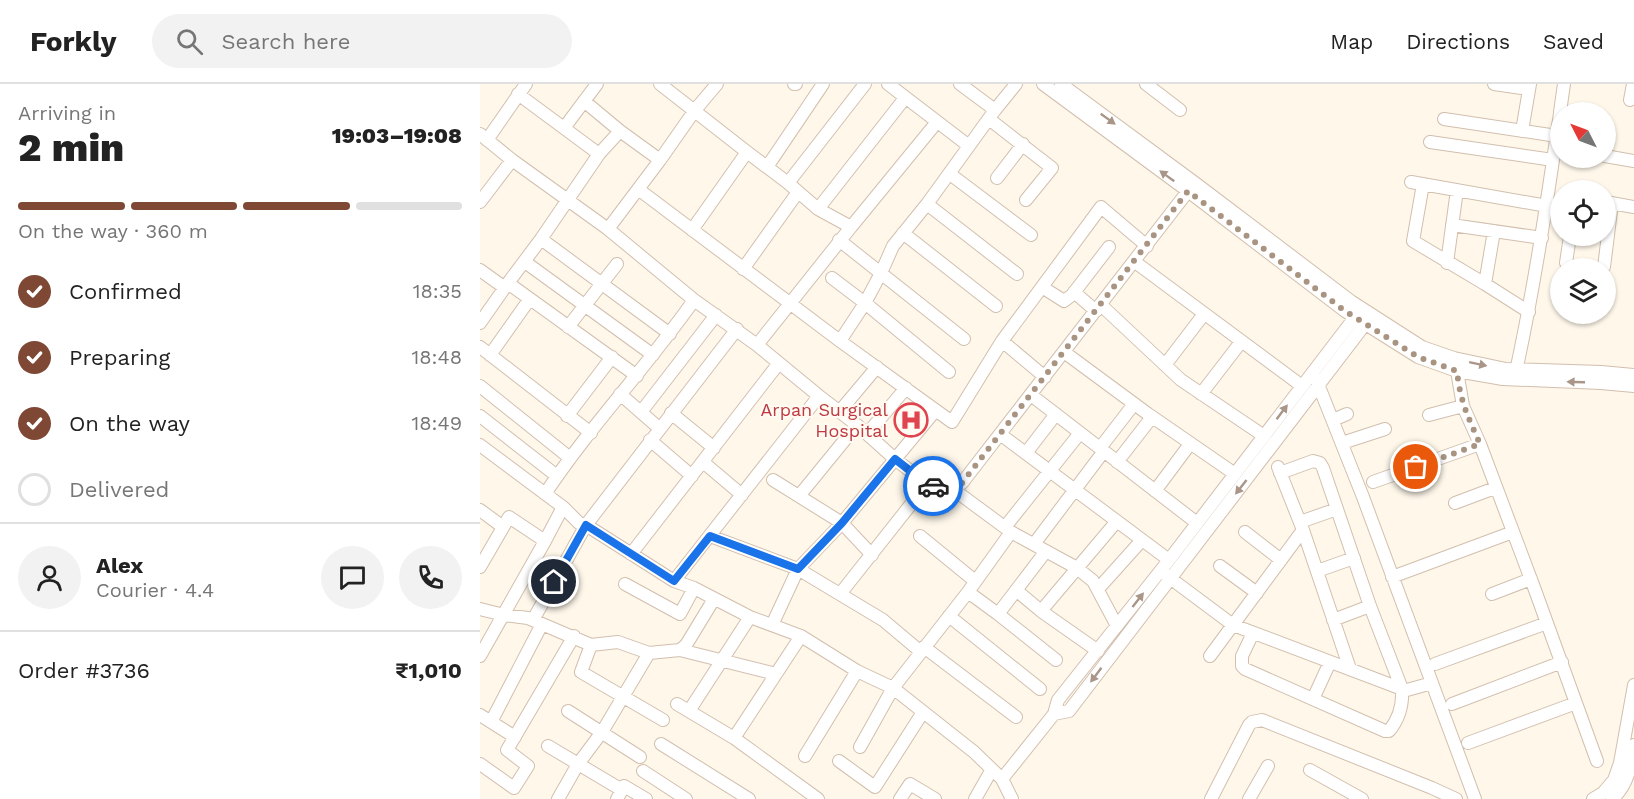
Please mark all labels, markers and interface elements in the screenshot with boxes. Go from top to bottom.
search box [152,14,572,68]
text: Forkly [30,25,116,58]
icon: search [173,25,206,58]
text: Search here [221,29,350,54]
text: Map [1330,29,1373,54]
text: Directions [1406,29,1510,54]
text: Saved [1543,29,1604,54]
text: Arriving in [18,101,116,125]
north arrow [1550,102,1616,168]
map controls [1550,102,1616,324]
one-way arrow [1100,112,1115,124]
text: 19:03–19:08 [332,123,462,148]
text: 2 min [18,125,124,170]
one-way arrow [1160,170,1176,182]
button: locate [1550,180,1616,246]
text: On the way · 360 m [18,219,208,243]
button: layers [1550,258,1616,324]
icon: check [18,275,51,308]
text: Confirmed [69,279,182,304]
text: 18:35 [413,279,462,303]
icon: check [18,341,51,374]
text: Preparing [69,345,170,370]
text: 18:48 [411,345,462,369]
one-way arrow [1468,359,1487,369]
one-way arrow [1566,377,1585,387]
place label: Arpan Surgical Hospital [760,399,888,441]
hospital icon: Arpan Surgical Hospital [893,402,929,438]
one-way arrow [1276,404,1288,419]
icon: check [18,407,51,440]
text: On the way [69,411,190,436]
text: 18:49 [411,411,462,435]
pin [1390,441,1441,492]
icon: bag [1399,450,1432,483]
courier [903,456,963,516]
icon: car [917,470,950,503]
text: Delivered [69,477,169,502]
one-way arrow [1235,479,1247,494]
button: person [18,546,81,609]
button: chat [321,546,384,609]
button: phone [399,546,462,609]
text: Alex [96,553,143,578]
pin [528,556,579,607]
icon: home [537,565,570,598]
text: Courier · 4.4 [96,578,214,602]
one-way arrow [1132,592,1145,608]
text: Order #3736 [18,658,150,683]
text: ₹1,010 [395,658,462,683]
one-way arrow [1091,667,1103,682]

